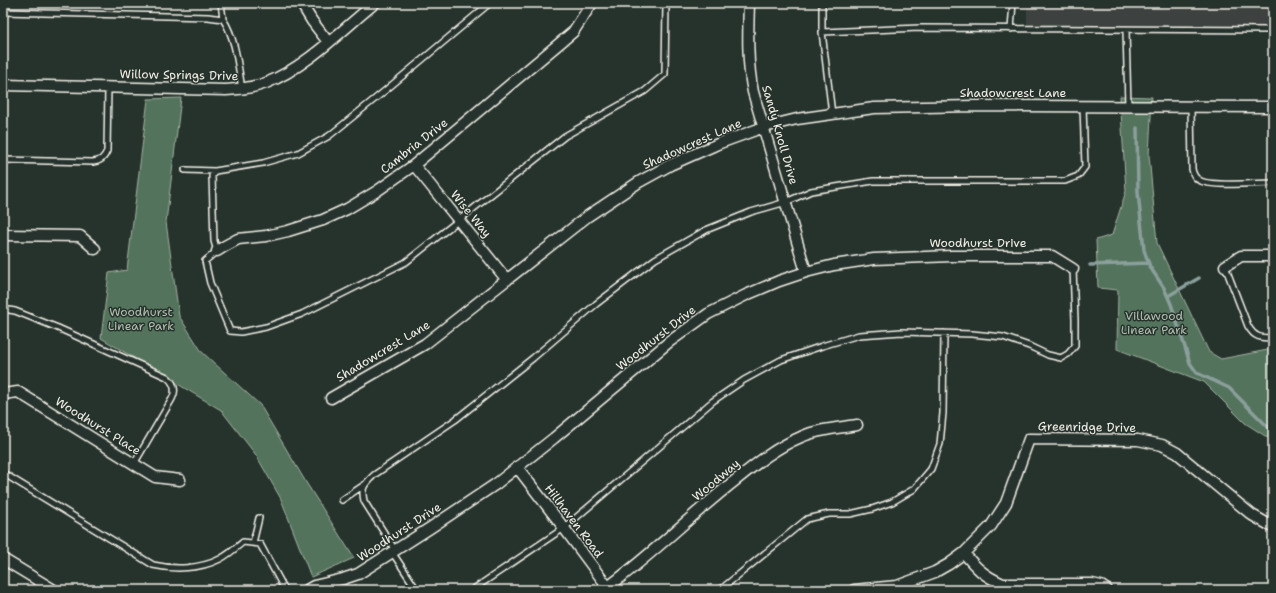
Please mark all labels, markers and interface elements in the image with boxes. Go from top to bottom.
street label: Willow Springs Drive [119,66,239,84]
street label: Sandy Knoll Drive [758,84,802,187]
street label: Shadowcrest Lane [960,85,1067,101]
street label: Cambria Drive [377,115,451,177]
street label: Shadowcrest Lane [640,115,744,173]
street label: Wise Way [447,187,495,241]
street label: Woodhurst Drive [930,235,1027,251]
street label: Woodhurst Drive [613,302,699,374]
park label: Woodhurst Linear Park [108,304,174,334]
park label: Villawood Linear Park [1121,308,1187,338]
street label: Shadowcrest Lane [333,317,433,385]
street label: Woodhurst Place [52,393,144,459]
street label: Greenridge Drive [1038,418,1136,436]
street label: Woodway [689,455,743,505]
street label: Hillhaven Road [541,481,607,561]
street label: Woodhurst Drive [354,499,444,565]

